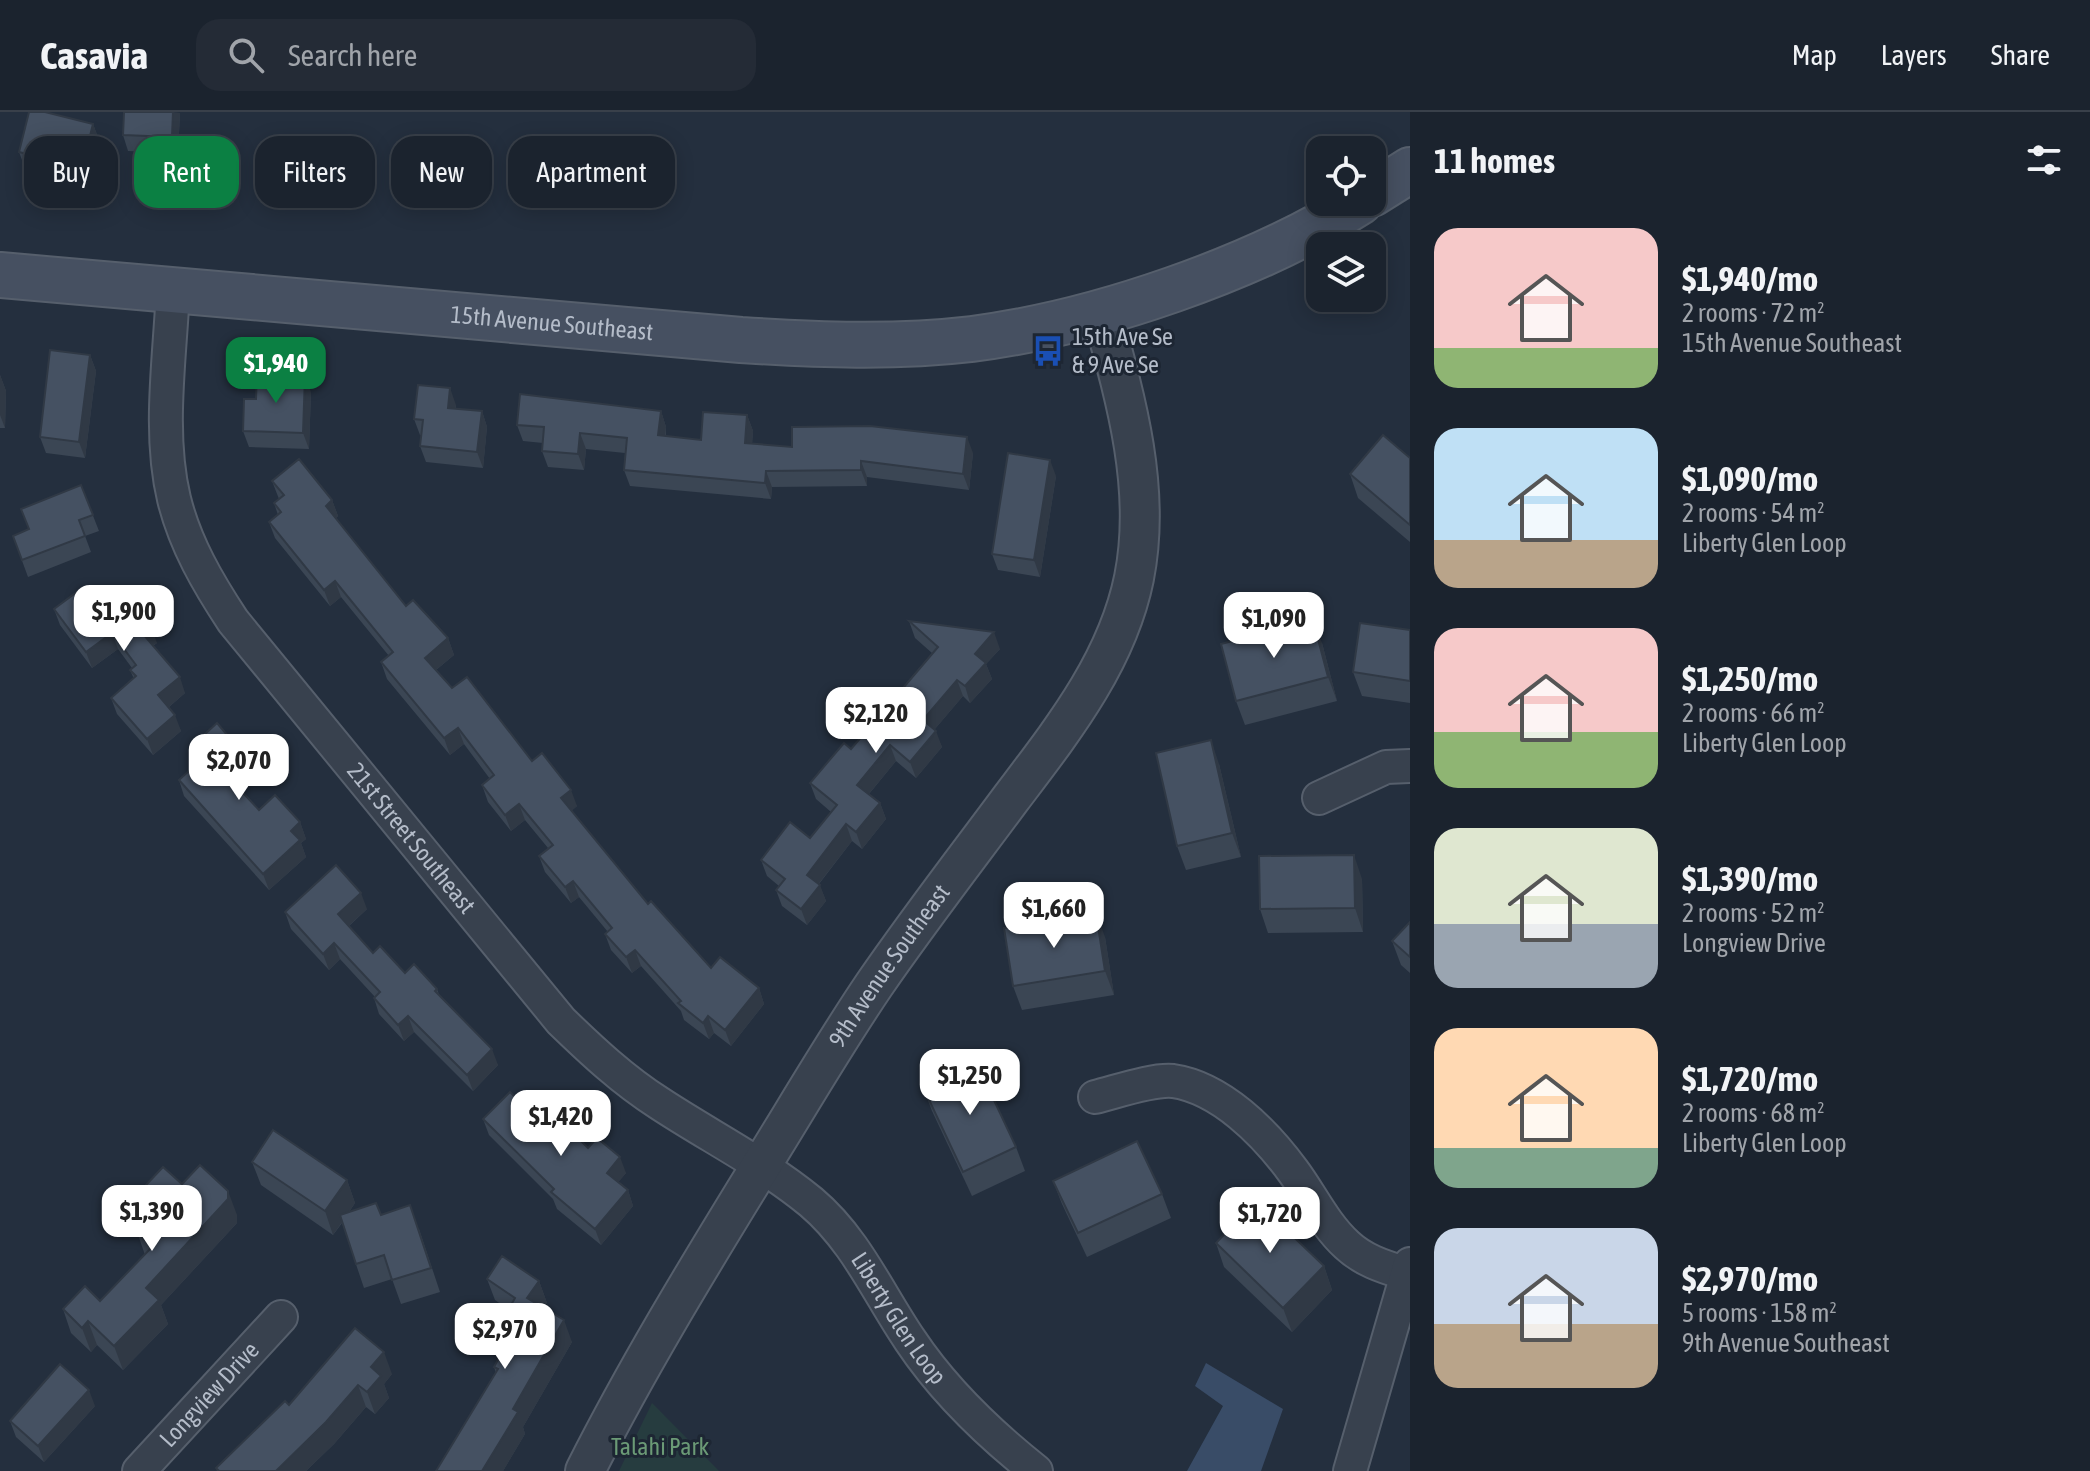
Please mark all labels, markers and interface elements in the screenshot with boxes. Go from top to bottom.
search box [196,19,756,91]
icon: search [224,33,268,77]
text: Casavia [40,34,148,77]
text: Search here [288,38,417,72]
text: Map [1792,39,1837,71]
text: Layers [1881,39,1947,71]
text: Share [1991,39,2050,71]
chip: Buy [24,136,118,208]
chip: Rent [134,136,239,208]
chip: Filters [255,136,375,208]
chip: New [391,136,492,208]
chip: Apartment [508,136,675,208]
map controls [1306,136,1386,312]
button: locate [1306,136,1386,216]
icon: filters [2022,138,2066,182]
text: 11 homes [1434,141,1555,180]
button: layers [1306,232,1386,312]
text: $1,940/mo [1682,259,1818,298]
icon: home [1498,260,1594,356]
text: 2 rooms · 72 m² [1682,298,1824,328]
street label: 15th Avenue Southeast [450,301,654,345]
place label: 15th Ave Se & 9 Ave Se [1072,323,1173,378]
text: 15th Avenue Southeast [1682,328,1902,358]
bus stop icon: 15th Ave Se & 9 Ave Se [1031,334,1065,368]
pin: $1,940 [211,337,341,405]
text: $1,940 [244,348,308,378]
text: $1,090/mo [1682,459,1818,498]
icon: home [1498,460,1594,556]
text: 2 rooms · 54 m² [1682,498,1824,528]
text: Liberty Glen Loop [1682,528,1847,558]
pin: $1,900 [59,585,189,653]
pin: $1,090 [1209,592,1339,660]
text: $1,900 [92,596,156,626]
text: $1,090 [1242,603,1306,633]
text: $1,250/mo [1682,659,1818,698]
icon: home [1498,660,1594,756]
pin: $2,120 [811,687,941,755]
text: $2,120 [844,698,908,728]
text: 2 rooms · 66 m² [1682,698,1824,728]
text: Liberty Glen Loop [1682,728,1847,758]
pin: $2,070 [174,734,304,802]
text: $2,070 [207,745,271,775]
street label: 21st Street Southeast [342,757,481,919]
text: $1,390/mo [1682,859,1818,898]
icon: home [1498,860,1594,956]
street label: 9th Avenue Southeast [823,879,955,1052]
pin: $1,660 [989,882,1119,950]
text: $1,660 [1022,893,1086,923]
text: 2 rooms · 52 m² [1682,898,1824,928]
text: Longview Drive [1682,928,1826,958]
pin: $1,250 [905,1049,1035,1117]
text: $1,720/mo [1682,1059,1818,1098]
text: $1,250 [938,1060,1002,1090]
icon: home [1498,1060,1594,1156]
pin: $1,420 [496,1090,626,1158]
text: 2 rooms · 68 m² [1682,1098,1824,1128]
text: $1,420 [529,1101,593,1131]
text: Liberty Glen Loop [1682,1128,1847,1158]
pin: $1,390 [87,1185,217,1253]
pin: $1,720 [1205,1187,1335,1255]
text: $1,390 [120,1196,184,1226]
text: $1,720 [1238,1198,1302,1228]
street label: Liberty Glen Loop [846,1247,952,1390]
text: $2,970/mo [1682,1259,1818,1298]
icon: home [1498,1260,1594,1356]
text: 5 rooms · 158 m² [1682,1298,1837,1328]
pin: $2,970 [440,1303,570,1371]
text: $2,970 [473,1314,537,1344]
text: 9th Avenue Southeast [1682,1328,1890,1358]
street label: Longview Drive [154,1336,264,1452]
park label: Talahi Park [611,1433,709,1460]

